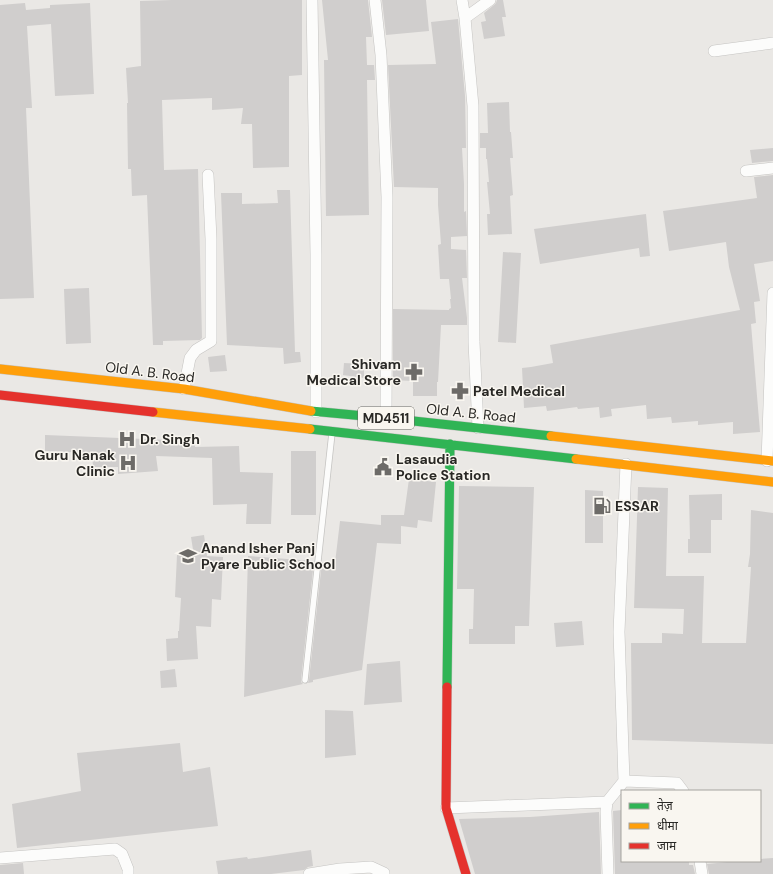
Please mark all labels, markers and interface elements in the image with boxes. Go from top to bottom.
place label: Shivam Medical Store [307,355,401,389]
street label: Old A. B. Road [104,358,196,386]
pharmacy icon: Shivam Medical Store [404,362,424,382]
pharmacy icon: Patel Medical [450,381,470,401]
place label: Patel Medical [473,382,565,400]
street label: Old A. B. Road [425,399,517,427]
road number: MD4511 [358,407,414,429]
hospital icon: Dr. Singh [117,429,137,449]
place label: Dr. Singh [140,430,200,448]
place label: Guru Nanak Clinic [35,446,115,480]
place label: Lasaudia Police Station [396,450,490,484]
hospital icon: Guru Nanak Clinic [118,453,138,473]
public building icon: Lasaudia Police Station [373,457,393,477]
fuel station icon: ESSAR [592,496,612,516]
place label: ESSAR [615,497,659,515]
place label: Anand Isher Panj Pyare Public School [201,539,335,573]
school or university icon: Anand Isher Panj Pyare Public School [178,546,198,566]
legend [621,790,761,862]
text: तेज़ [657,798,674,814]
text: धीमा [657,818,679,834]
text: जाम [657,838,677,854]

